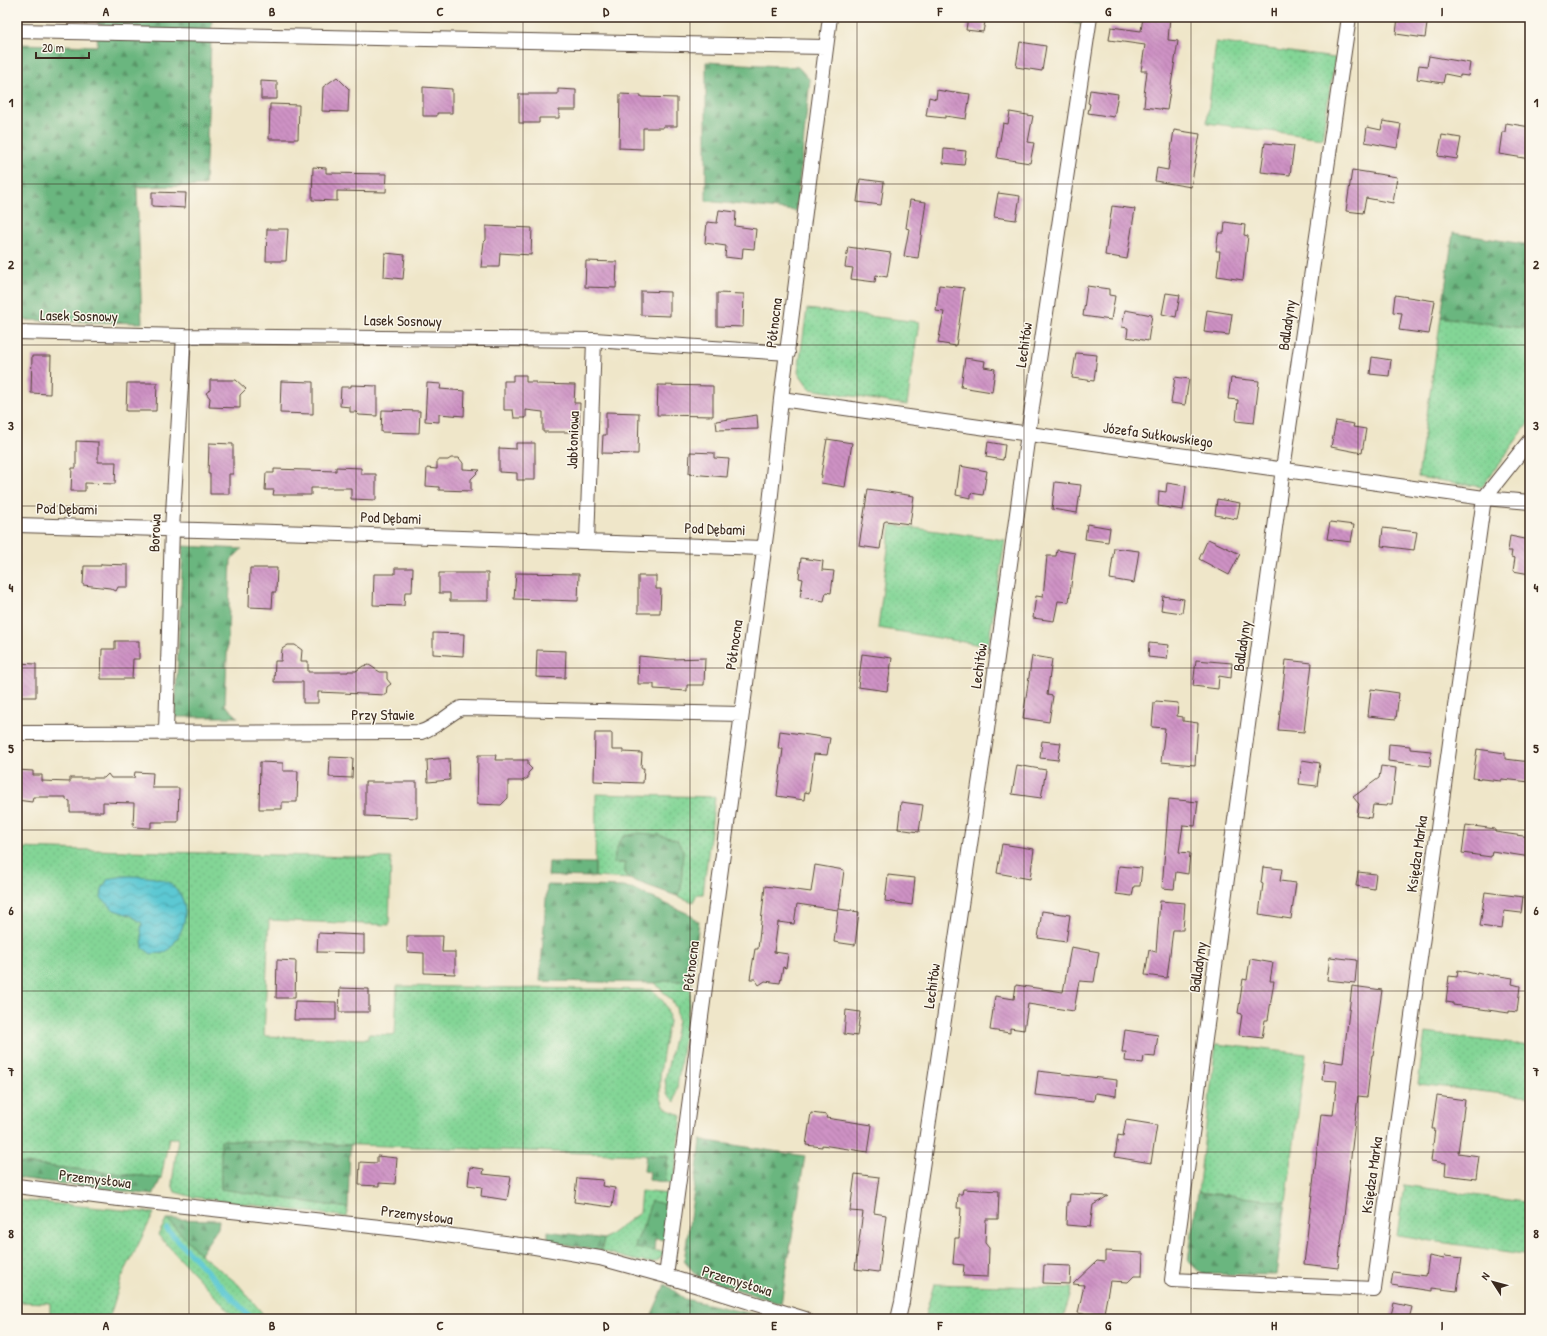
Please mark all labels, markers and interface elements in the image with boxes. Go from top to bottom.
text: A [103,2,110,20]
text: B [269,2,276,20]
text: C [436,2,444,20]
text: D [603,2,610,20]
text: E [771,2,777,20]
text: F [937,2,944,20]
text: G [1105,2,1112,20]
text: H [1271,2,1277,20]
text: I [1440,2,1444,20]
scale bar [36,34,89,60]
text: 20 m [42,39,64,56]
text: 1 [9,93,14,111]
text: 1 [1534,93,1539,111]
text: 2 [8,255,15,273]
text: 2 [1533,255,1540,273]
street label: Północna [760,297,787,349]
street label: Balladyny [1273,298,1300,352]
street label: Lasek Sosnowy [40,304,118,327]
street label: Lasek Sosnowy [364,309,442,332]
street label: Lechitów [1010,321,1037,369]
street label: Jabłoniowa [561,410,584,470]
text: 3 [8,416,14,434]
street label: Józefa Sułkowskiego [1102,416,1214,453]
text: 3 [1533,416,1539,434]
street label: Pod Dębami [36,497,98,520]
street label: Pod Dębami [360,506,422,529]
street label: Borowa [143,513,166,552]
street label: Pod Dębami [684,517,746,540]
text: 4 [9,578,14,596]
text: 4 [1534,578,1539,596]
street label: Północna [720,618,747,671]
street label: Balladyny [1228,619,1255,673]
street label: Lechitów [965,642,992,690]
street label: Przy Stawie [351,704,415,725]
text: 5 [8,739,14,757]
text: 5 [1533,739,1539,757]
street label: Księdza Marka [1401,814,1432,894]
text: 6 [8,901,14,919]
text: 6 [1533,901,1539,919]
street label: Północna [677,940,704,992]
street label: Balladyny [1184,940,1211,994]
street label: Lechitów [918,962,945,1010]
text: 7 [7,1062,15,1080]
text: 7 [1532,1062,1540,1080]
street label: Księdza Marka [1356,1135,1387,1215]
street label: Przemysłowa [58,1164,132,1193]
street label: Przemysłowa [380,1200,454,1229]
text: 8 [8,1224,14,1242]
text: 8 [1533,1224,1539,1242]
street label: Przemysłowa [700,1260,775,1301]
north arrow [1473,1262,1513,1302]
text: N [1478,1270,1492,1283]
text: A [103,1316,110,1334]
text: B [269,1316,276,1334]
text: C [436,1316,444,1334]
text: D [603,1316,610,1334]
text: E [771,1316,777,1334]
text: F [937,1316,944,1334]
text: G [1105,1316,1112,1334]
text: H [1271,1316,1277,1334]
text: I [1440,1316,1444,1334]

